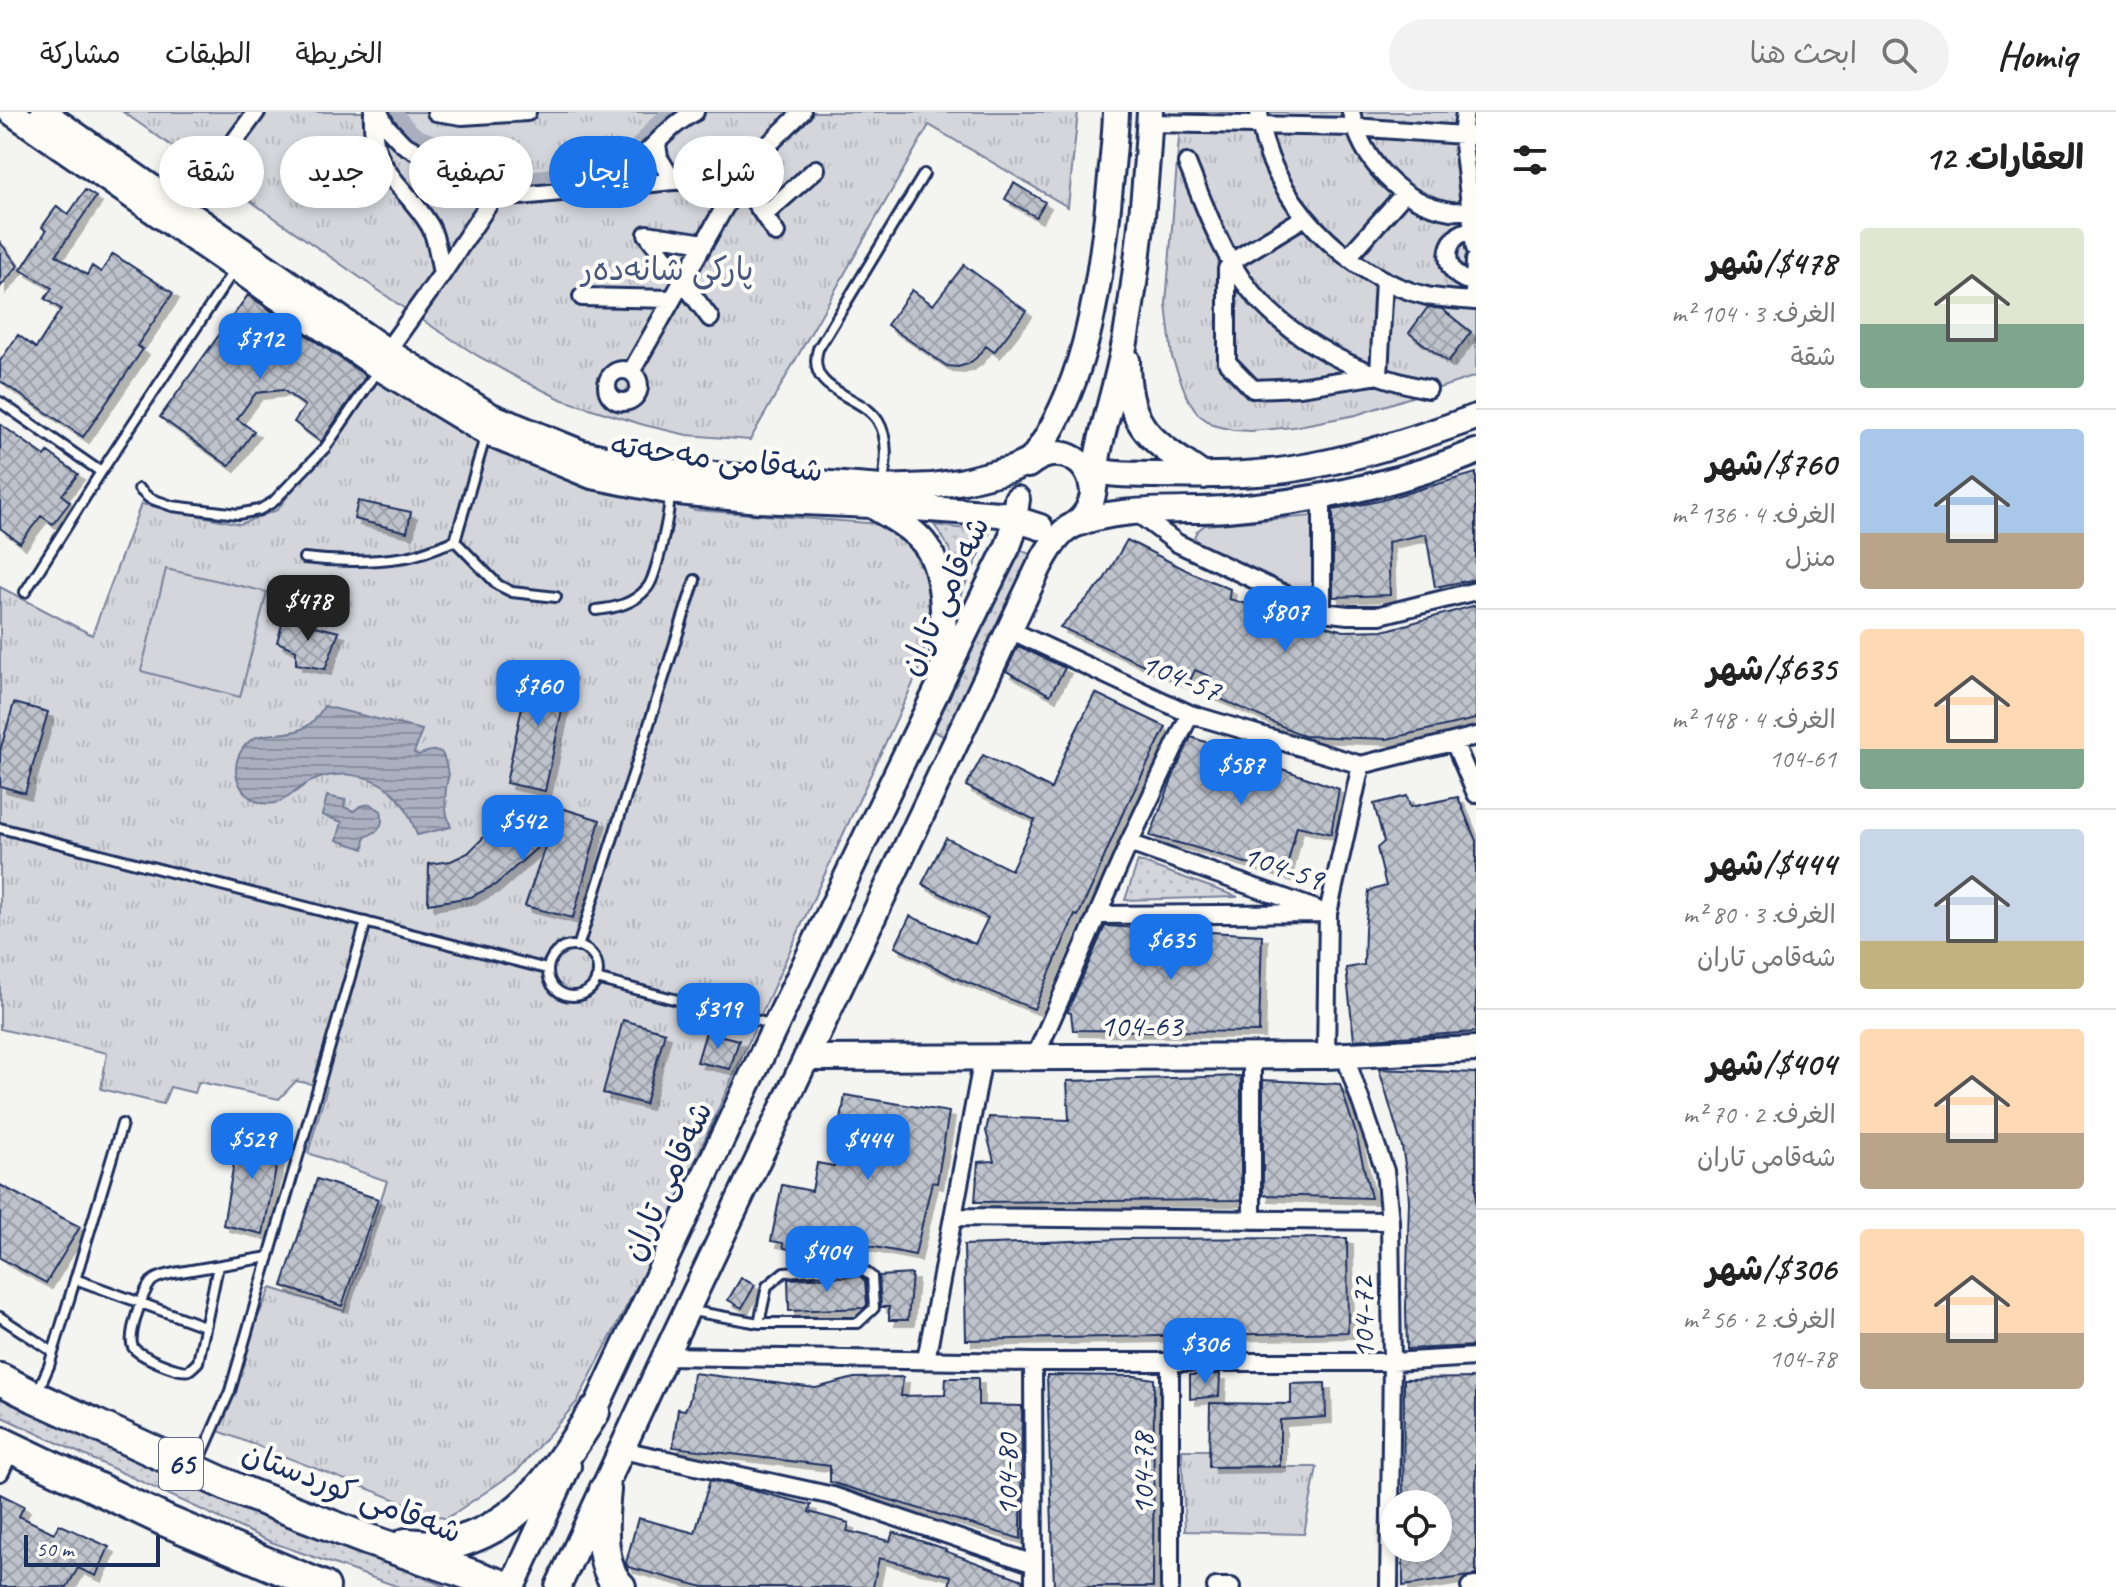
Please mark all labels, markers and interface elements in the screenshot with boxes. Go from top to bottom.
search box [1389,19,1949,91]
text: Homiq [1997,32,2076,79]
icon: search [1877,33,1921,77]
text: ابحث هنا [1749,34,1857,72]
text: مشاركة [40,36,121,71]
text: الطبقات [165,36,251,71]
text: الخريطة [295,36,383,71]
chip: شقة [159,136,264,208]
chip: جديد [280,136,393,208]
chip: تصفية [409,136,533,208]
chip: إيجار [549,136,657,208]
chip: شراء [673,136,784,208]
text: العقارات: 12 [1925,136,2084,179]
icon: filters [1508,138,1552,182]
text: $478/شهر [1707,241,1836,284]
park label: پارکی شانەدەر [579,249,754,290]
icon: home [1924,260,2020,356]
text: الغرف: 3 · 104 m² [1671,297,1836,330]
pin: $712 [213,313,307,381]
text: $712 [237,322,283,355]
text: شقة [1791,340,1836,373]
street label: شەقامی مەحەتە [609,425,825,491]
text: $760/شهر [1706,442,1836,485]
icon: home [1924,461,2020,557]
text: الغرف: 4 · 136 m² [1671,498,1836,531]
street label: شەقامی تاران [889,510,999,682]
text: منزل [1785,541,1836,574]
pin: $478 [261,575,355,643]
text: $478 [285,584,331,617]
pin: $807 [1238,586,1332,654]
text: $807 [1262,595,1308,628]
street label: 104-57 [1135,643,1228,712]
text: $635/شهر [1707,647,1836,690]
pin: $760 [491,660,585,728]
icon: home [1924,661,2020,757]
text: $760 [514,669,562,702]
text: الغرف: 4 · 148 m² [1671,703,1836,736]
pin: $587 [1194,739,1288,807]
text: 104-61 [1769,742,1836,775]
text: $587 [1218,748,1264,781]
pin: $542 [476,795,570,863]
text: $542 [500,804,546,837]
street label: 104-59 [1237,834,1331,901]
text: $444/شهر [1707,842,1836,885]
icon: home [1924,861,2020,957]
text: الغرف: 3 · 80 m² [1683,898,1836,931]
pin: $635 [1124,914,1218,982]
text: $635 [1148,923,1194,956]
text: شەقامی تاران [1697,941,1836,974]
pin: $319 [671,983,765,1051]
text: $319 [695,992,741,1025]
street label: 104-63 [1100,1005,1185,1046]
text: $404/شهر [1707,1042,1836,1085]
icon: home [1924,1061,2020,1157]
street label: شەقامی تاران [612,1095,722,1267]
text: الغرف: 2 · 70 m² [1683,1098,1836,1131]
pin: $529 [205,1113,299,1181]
pin: $444 [821,1114,915,1182]
text: $529 [229,1122,275,1155]
text: $444 [845,1123,891,1156]
text: شەقامی تاران [1697,1141,1836,1174]
pin: $404 [780,1226,874,1294]
text: $404 [804,1235,850,1268]
text: $306/شهر [1706,1247,1836,1290]
icon: home [1924,1261,2020,1357]
street label: 104-72 [1342,1274,1384,1360]
text: الغرف: 2 · 56 m² [1683,1303,1836,1336]
pin: $306 [1158,1318,1252,1386]
text: $306 [1181,1327,1229,1360]
text: 104-78 [1769,1342,1836,1375]
street label: 104-78 [1122,1430,1163,1515]
street label: شەقامی کوردستان [237,1431,467,1553]
street label: 104-80 [986,1431,1027,1516]
road number: 65 [159,1438,203,1490]
map controls [1380,1490,1452,1562]
button: locate [1380,1490,1452,1562]
scale bar [24,1531,160,1567]
text: 50 m [36,1535,73,1563]

